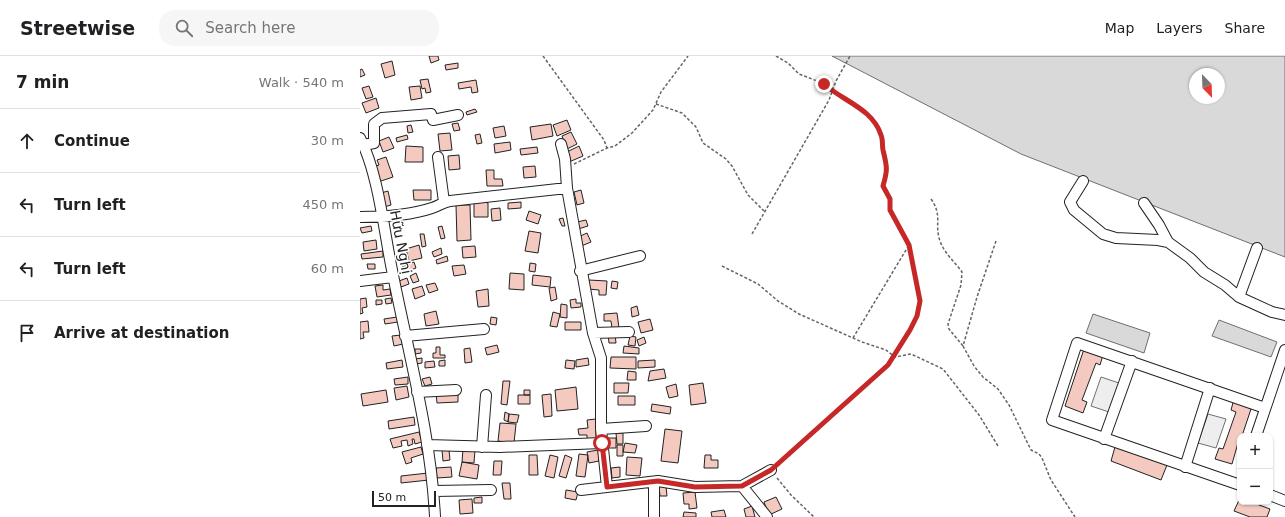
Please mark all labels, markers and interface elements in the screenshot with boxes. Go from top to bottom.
search box [159,10,439,46]
text: Streetwise [20,17,135,39]
icon: search [173,17,195,39]
text: Search here [205,19,295,37]
text: Map [1105,20,1134,36]
text: Layers [1156,20,1203,36]
text: Share [1225,20,1265,36]
north arrow [1189,68,1225,104]
text: 7 min [16,72,69,92]
text: Walk · 540 m [259,75,344,90]
route end [815,75,833,93]
icon: ahead [16,130,38,152]
text: Continue [54,132,130,150]
text: 30 m [311,133,344,148]
icon: left [16,194,38,216]
text: Turn left [54,196,126,214]
text: 450 m [302,197,344,212]
street label: Hữu Nghị [387,209,415,275]
icon: left [16,258,38,280]
text: Turn left [54,260,126,278]
text: 60 m [311,261,344,276]
icon: arrive [16,322,38,344]
text: Arrive at destination [54,324,229,342]
map controls [1237,433,1273,505]
button: + [1237,433,1273,469]
route start [593,434,611,452]
button: − [1237,469,1273,505]
scale bar [372,489,436,508]
text: 50 m [378,491,406,504]

